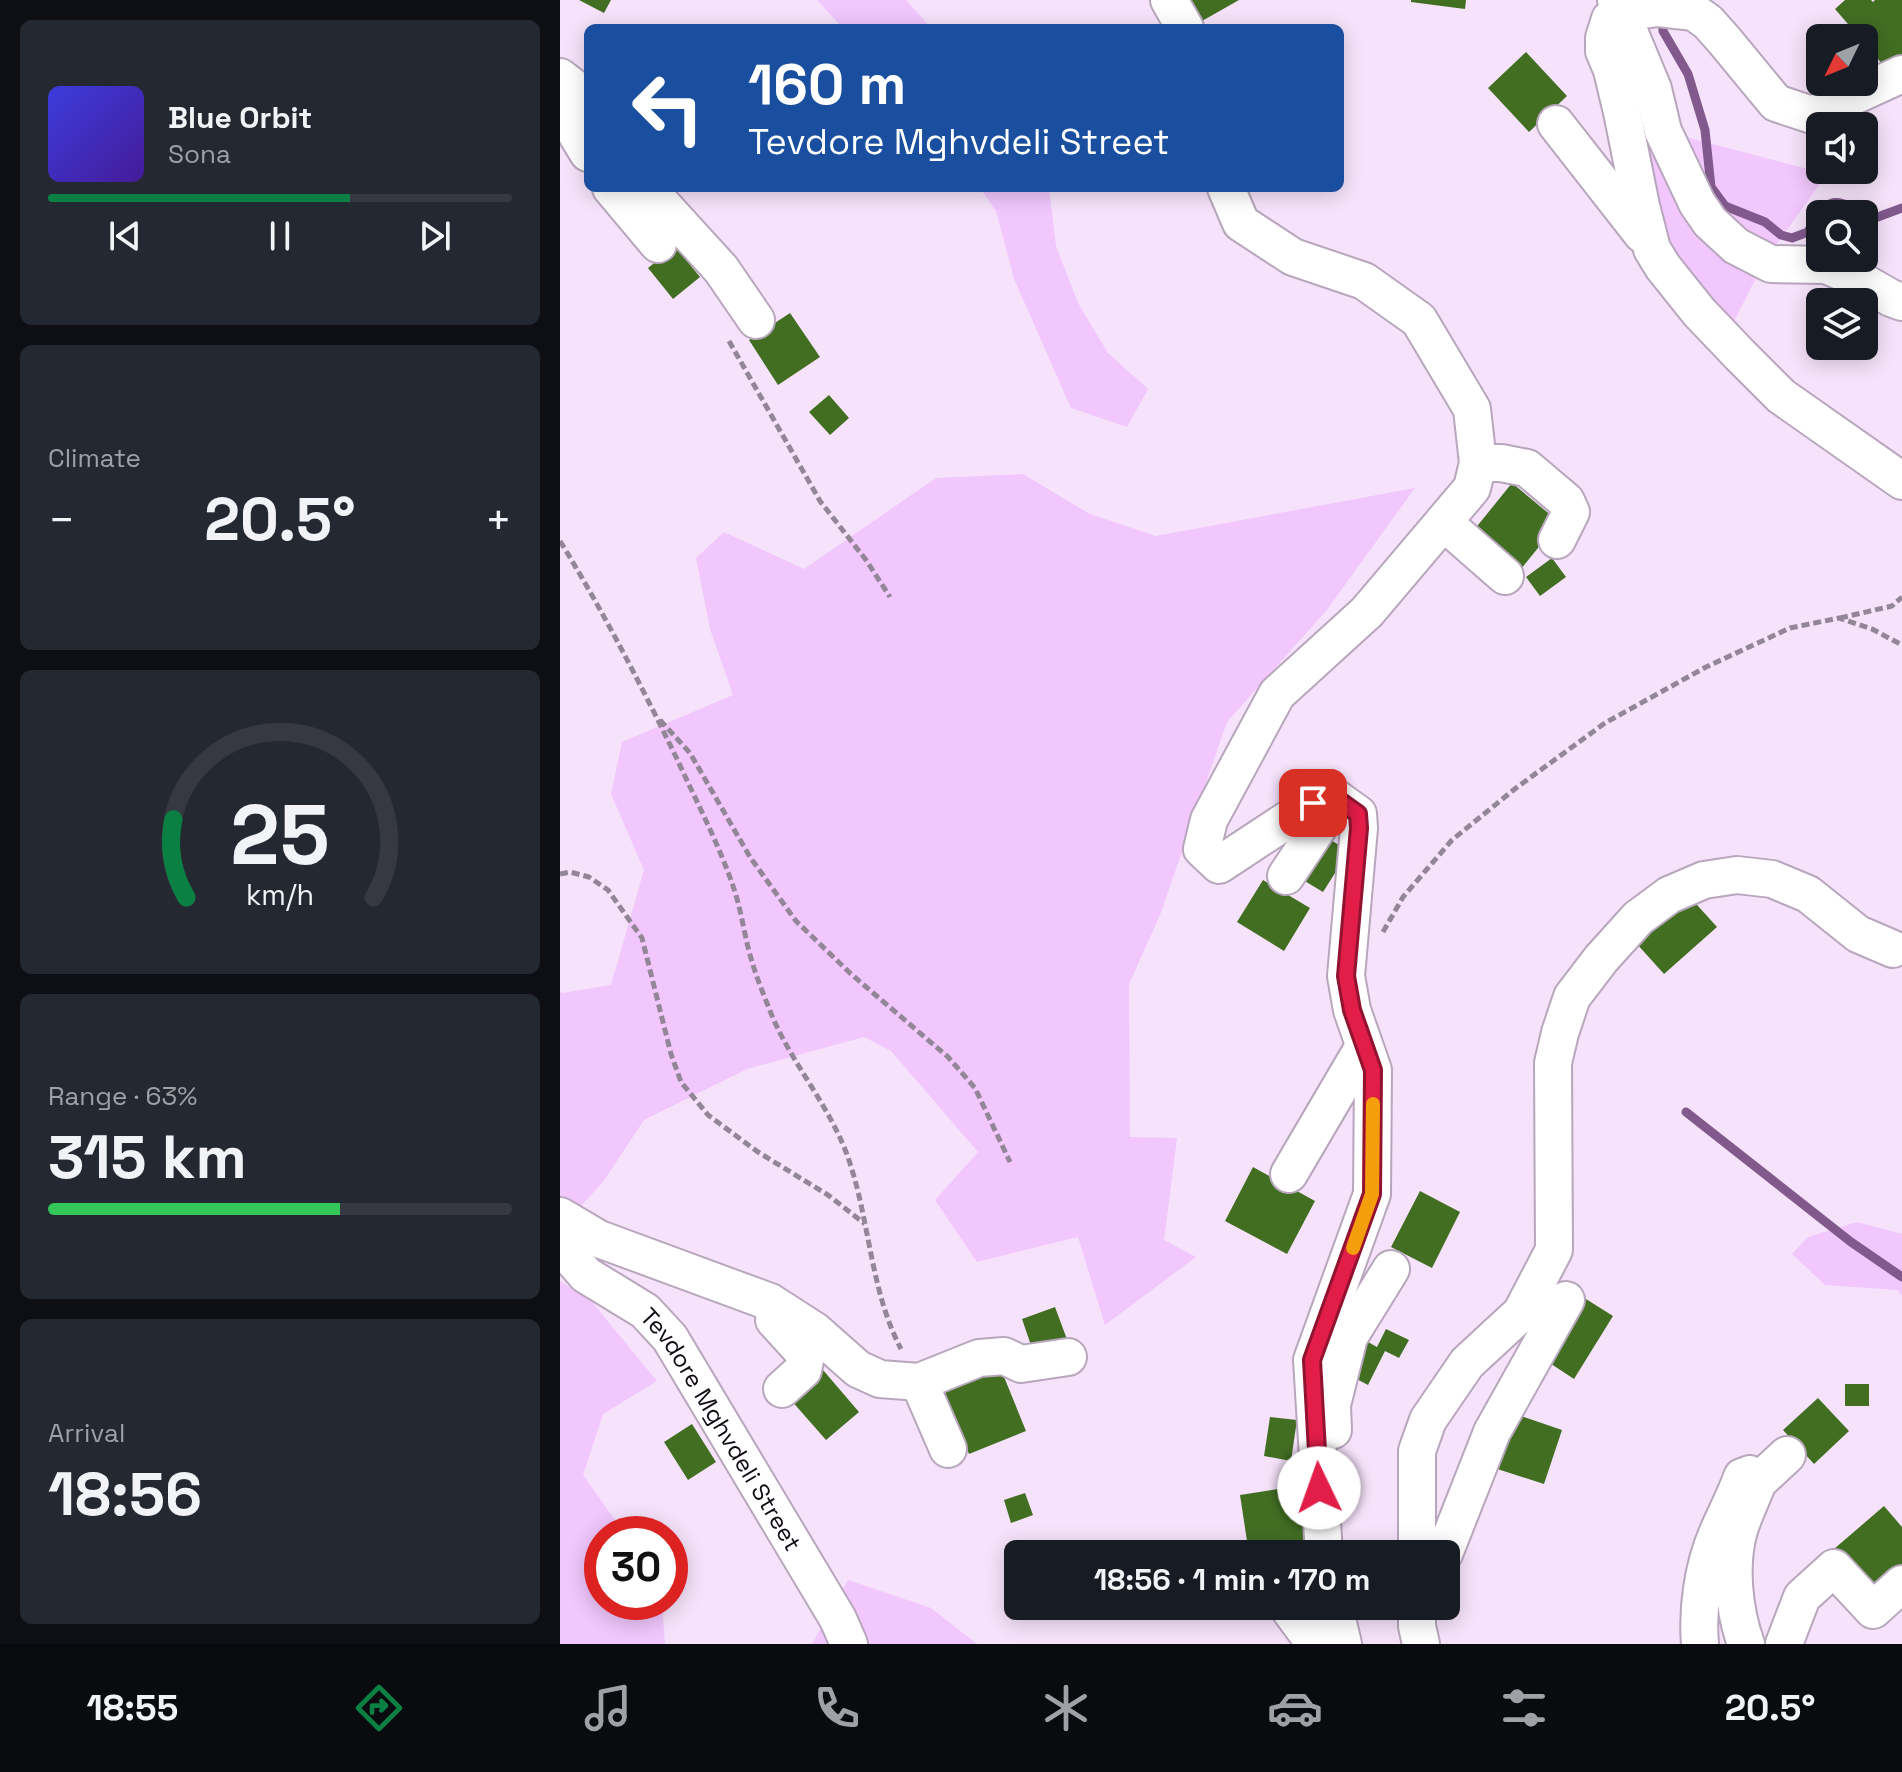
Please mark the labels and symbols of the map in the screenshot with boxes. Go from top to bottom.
north arrow [1806,24,1878,96]
pin [1279,769,1347,837]
street label: Tevdore Mghvdeli Street [634,1301,809,1556]
position arrow [1277,1446,1361,1530]
speed limit sign: 30 [584,1516,688,1620]

